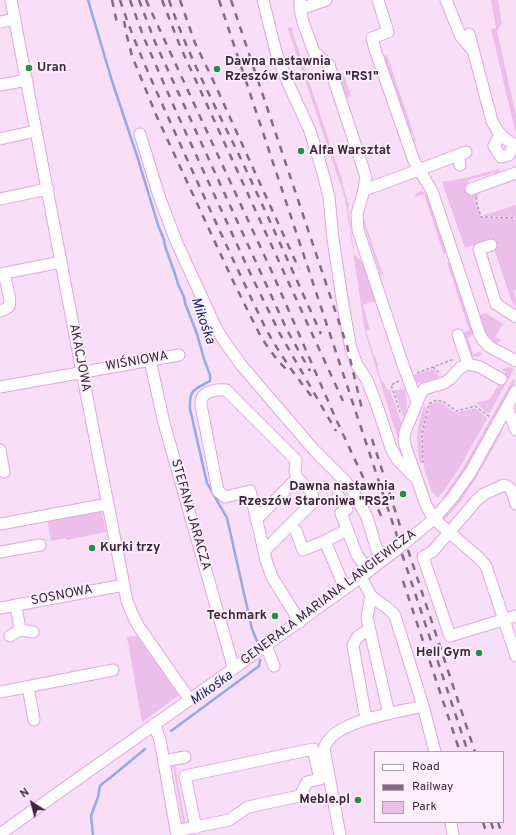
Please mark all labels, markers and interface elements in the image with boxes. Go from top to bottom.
place label: Dawna nastawnia Rzeszów Staroniwa "RS1" [225,54,379,85]
place label: Uran [37,60,67,76]
marker: Uran [24,63,34,73]
marker: Dawna nastawnia Rzeszów Staroniwa "RS1" [212,64,222,74]
place label: Alfa Warsztat [309,143,391,159]
marker: Alfa Warsztat [296,146,306,156]
water label: Mikośka [186,295,218,347]
street label: AKACJOWA [65,323,93,393]
street label: WIŚNIOWA [104,349,170,375]
street label: STEFANA JARACZA [167,458,213,572]
place label: Dawna nastawnia Rzeszów Staroniwa "RS2" [239,479,395,510]
marker: Dawna nastawnia Rzeszów Staroniwa "RS2" [398,489,408,499]
street label: GENERAŁA MARIANA LANGIEWICZA [238,527,420,669]
place label: Kurki trzy [100,540,160,556]
marker: Kurki trzy [87,543,97,553]
street label: SOSNOWA [30,582,94,610]
place label: Techmark [207,608,267,624]
marker: Techmark [270,611,280,621]
place label: Hell Gym [416,645,471,661]
marker: Hell Gym [474,648,484,658]
water label: Mikośka [187,668,237,710]
legend [374,751,504,823]
text: Road [412,759,440,775]
text: Railway [412,779,453,795]
north arrow [12,783,52,823]
text: N [18,785,32,801]
place label: Meble.pl [299,792,350,808]
marker: Meble.pl [353,795,363,805]
text: Park [412,799,437,815]

